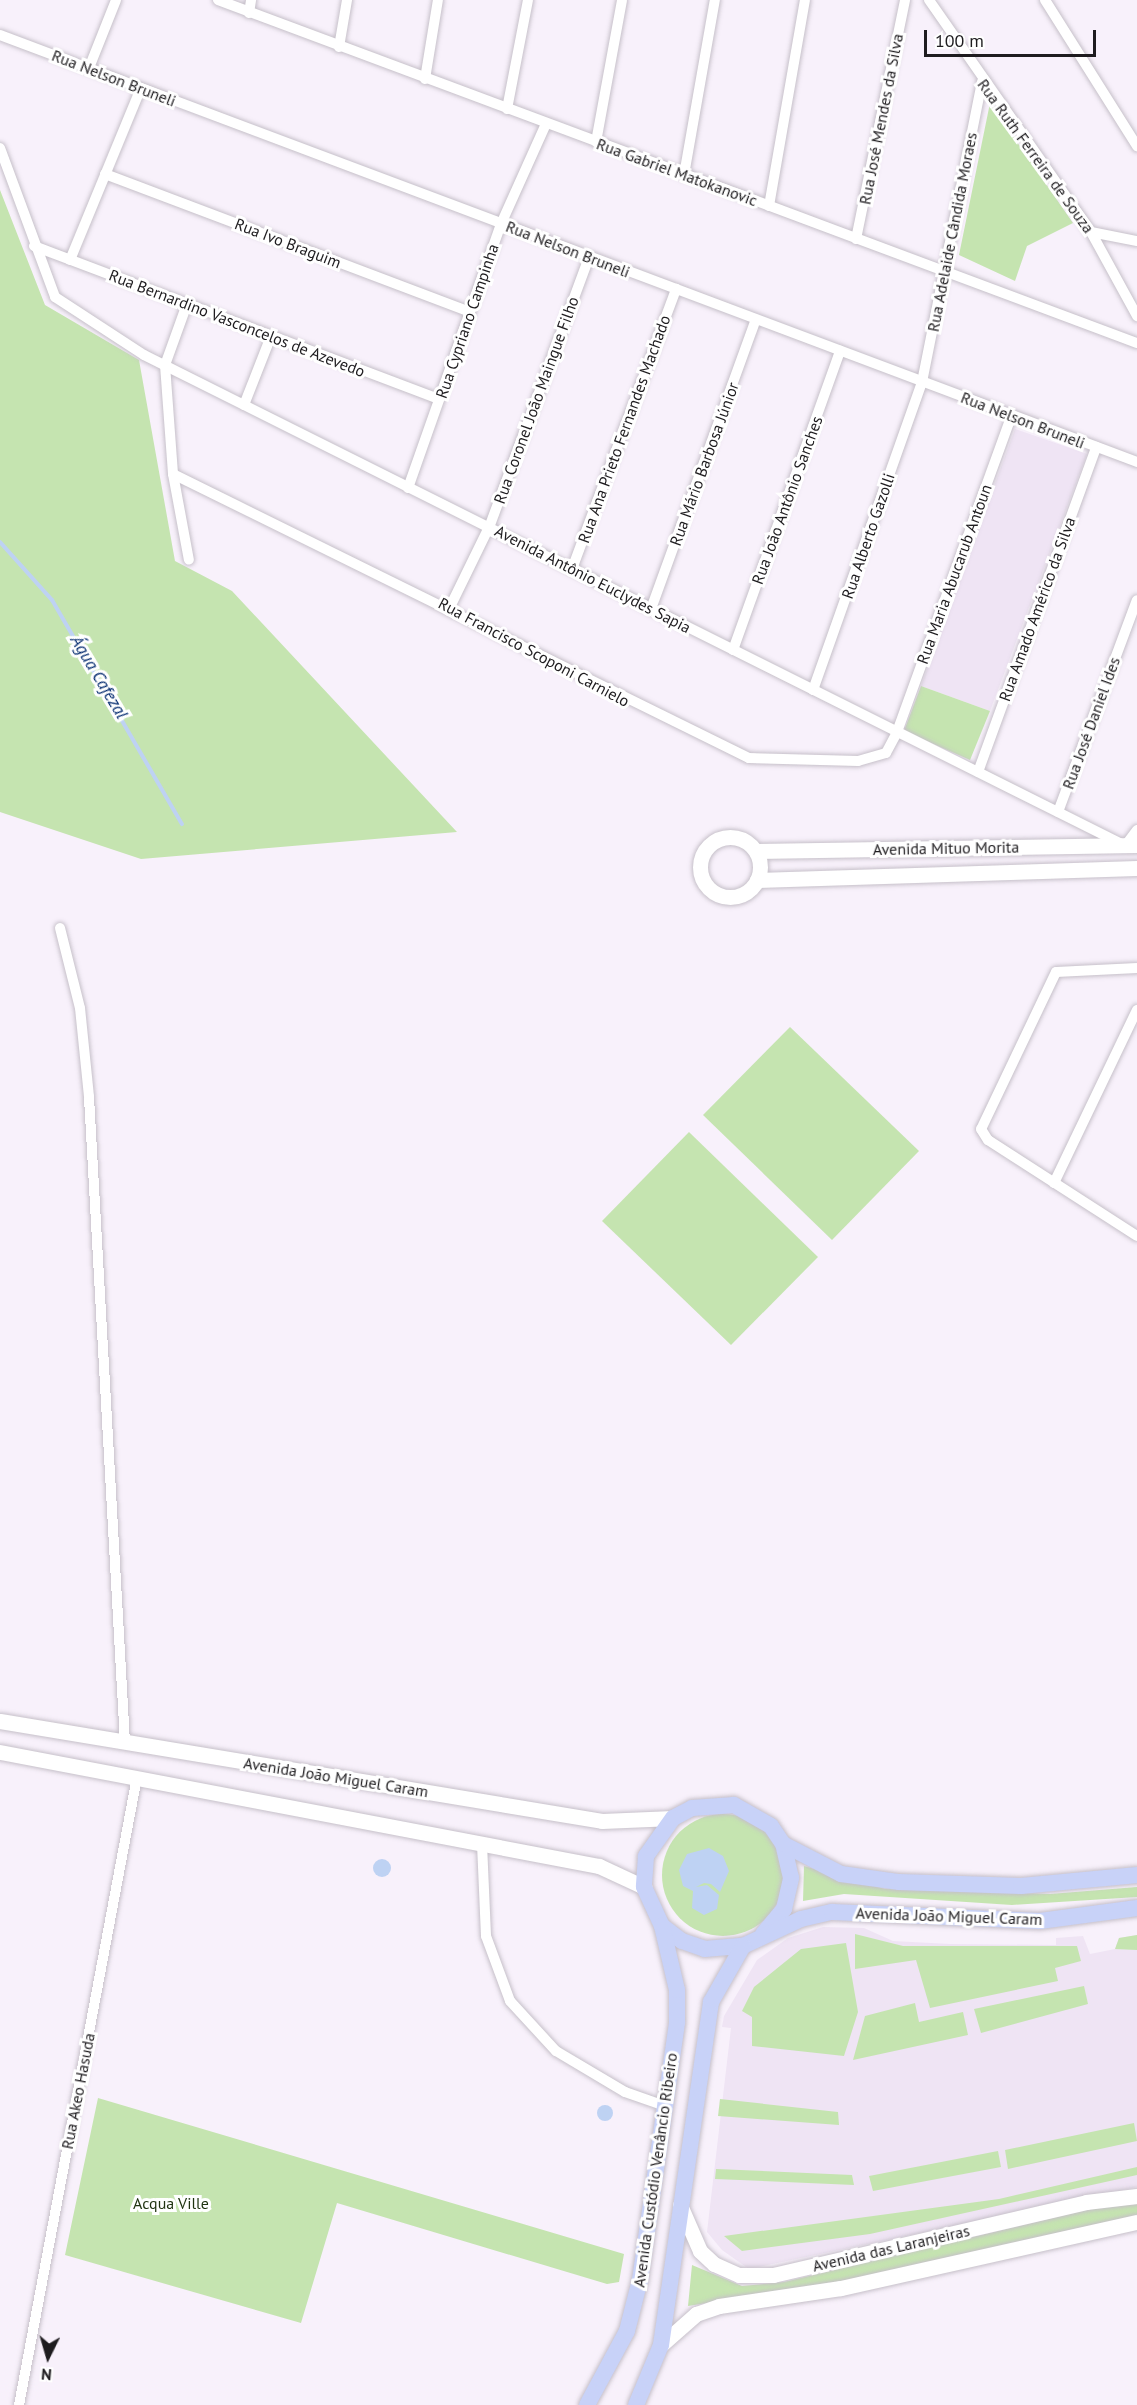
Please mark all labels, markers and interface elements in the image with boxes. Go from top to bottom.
scale bar [927,18,1100,56]
text: 100 m [935,29,984,52]
street label: Rua José Mendes da Silva [855,32,907,206]
street label: Rua Nelson Bruneli [49,46,179,110]
street label: Rua Ruth Ferreira de Souza [974,75,1098,237]
street label: Rua Adelaide Cândida Moraes [923,130,981,334]
street label: Rua Gabriel Matokanovic [594,134,760,210]
street label: Rua Ivo Braguim [232,214,344,272]
street label: Rua Nelson Bruneli [503,217,633,281]
street label: Rua Cypriano Campinha [432,241,502,401]
street label: Rua Bernardino Vasconcelos de Azevedo [106,265,368,381]
street label: Rua Coronel João Maingue Filho [490,294,582,506]
street label: Rua Ana Prieto Fernandes Machado [574,312,674,546]
street label: Rua Mário Barbosa Júnior [665,380,743,548]
street label: Rua Nelson Bruneli [958,388,1088,452]
street label: Rua João Antônio Sanches [748,413,826,587]
street label: Rua Alberto Gazolli [837,471,899,601]
street label: Rua Maria Abucarub Antoun [912,481,996,667]
street label: Rua Amado Américo da Silva [995,514,1079,704]
street label: Avenida Antônio Euclydes Sapia [492,521,694,637]
street label: Rua Francisco Scoponi Carnielo [435,593,633,711]
water label: Água Cafezal [66,631,132,723]
street label: Rua José Daniel Ides [1058,654,1124,792]
street label: Avenida Mituo Morita [873,837,1019,859]
street label: Avenida João Miguel Caram [242,1753,430,1801]
street label: Avenida João Miguel Caram [855,1903,1043,1929]
street label: Rua Akeo Hasuda [57,2031,99,2151]
street label: Avenida Custódio Venâncio Ribeiro [629,2051,681,2289]
park label: Acqua Ville [133,2193,209,2213]
street label: Avenida das Laranjeiras [811,2221,971,2275]
north arrow [18,2327,78,2387]
text: N [40,2365,53,2385]

